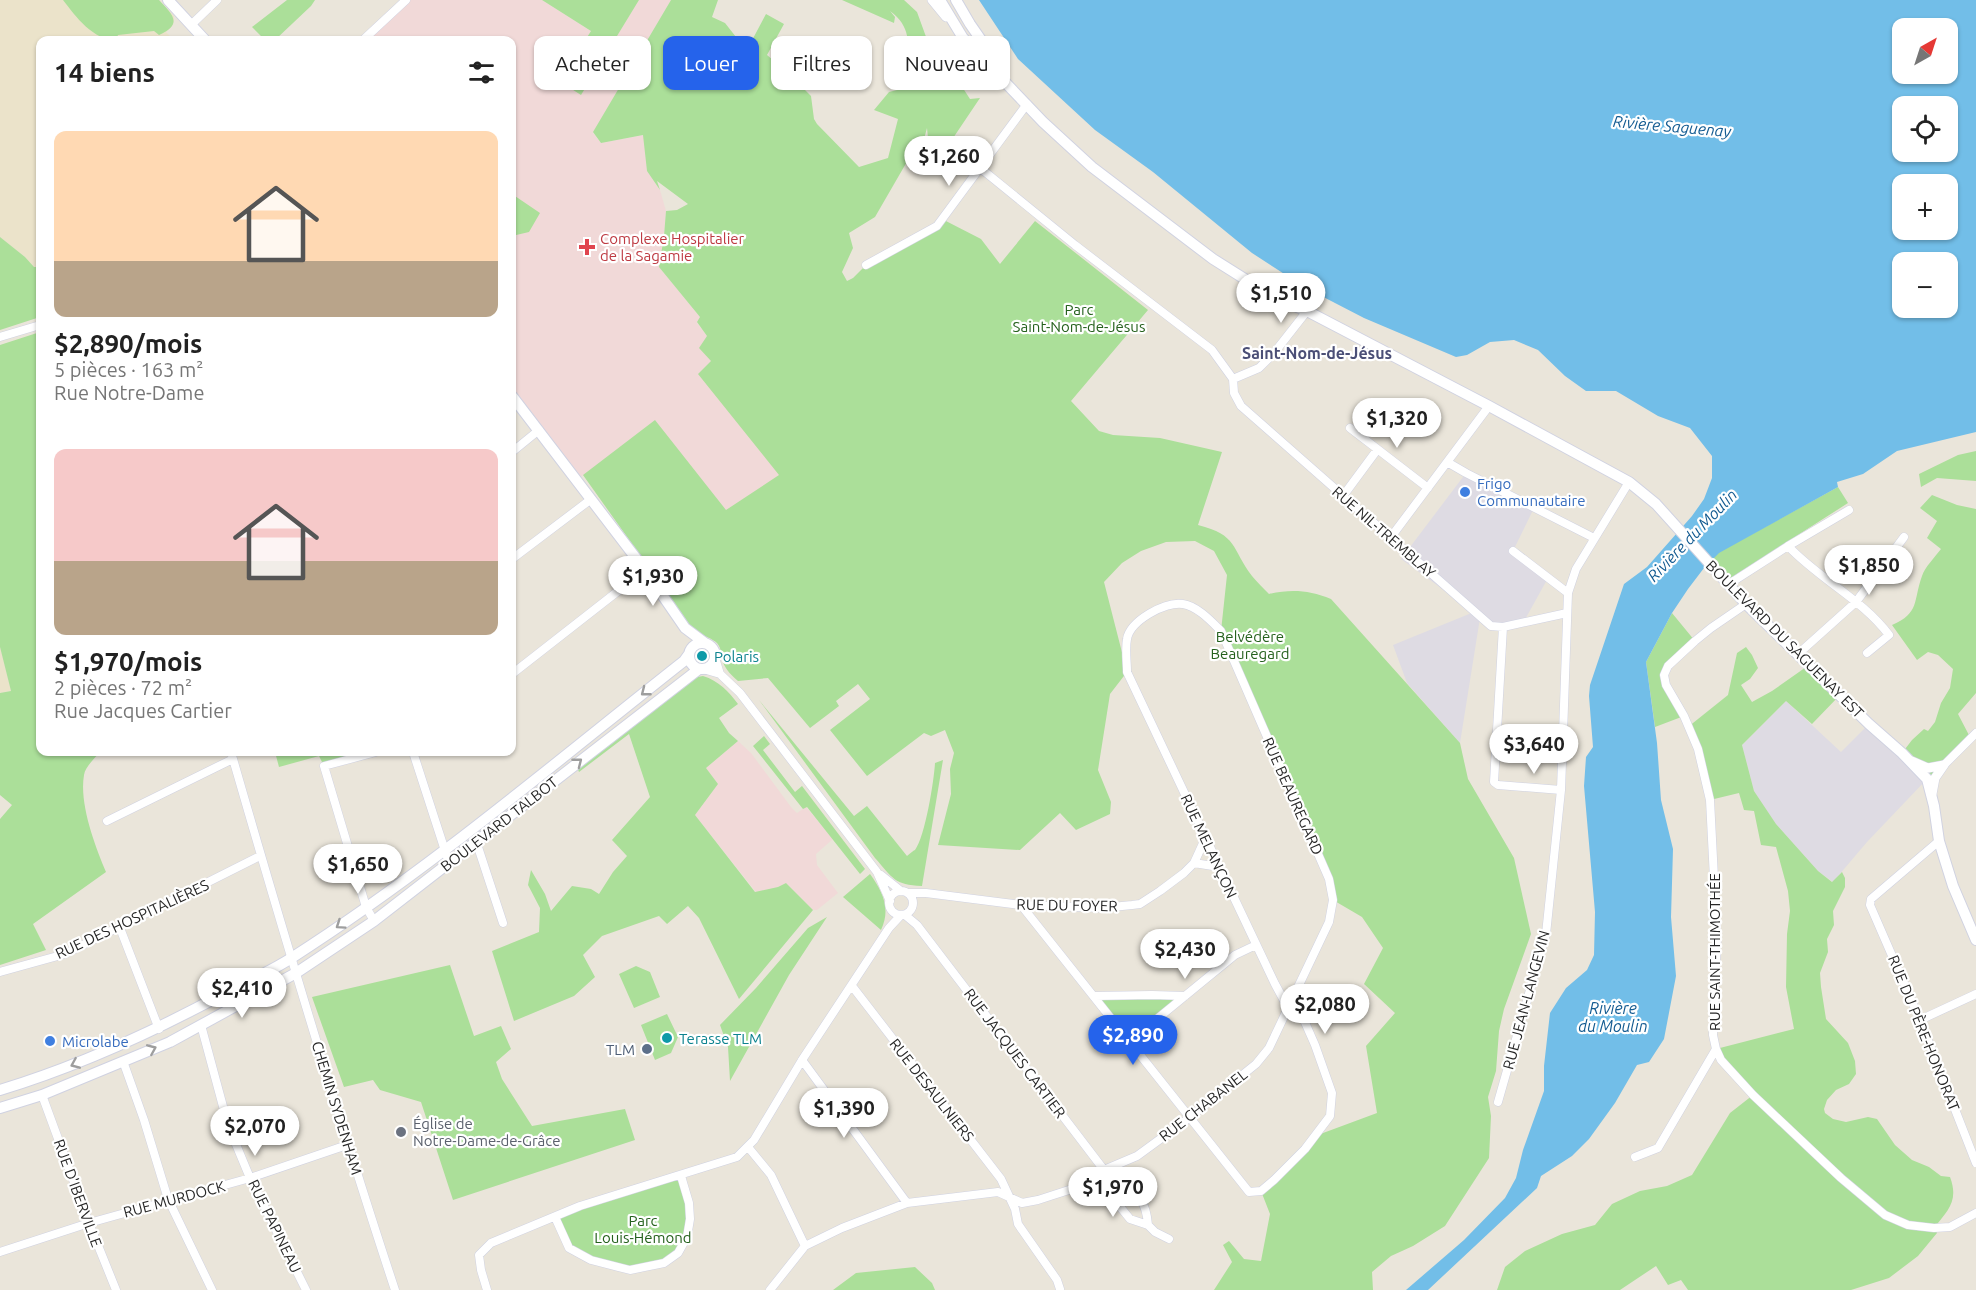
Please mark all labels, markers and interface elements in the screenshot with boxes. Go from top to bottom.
north arrow [1892,18,1958,84]
map controls [1892,18,1958,318]
chip: Acheter [534,36,651,90]
chip: Louer [663,36,759,90]
chip: Filtres [771,36,872,90]
chip: Nouveau [884,36,1010,90]
icon: filters [465,56,498,89]
text: 14 biens [54,58,155,87]
button: locate [1892,96,1958,162]
water label: Rivière Saguenay [1612,112,1732,140]
pin: $1,260 [900,136,998,187]
text: $1,260 [918,144,980,167]
icon: home [222,170,330,278]
button: + [1892,174,1958,240]
place label: Complexe Hospitalier de la Sagamie [600,230,745,264]
marker: Complexe Hospitalier de la Sagamie [578,238,596,256]
button: − [1892,252,1958,318]
pin: $1,510 [1232,273,1330,324]
text: $1,510 [1250,281,1312,304]
park label: Parc Saint-Nom-de-Jésus [1013,301,1145,335]
text: $2,890/mois [54,329,202,358]
district label: Saint-Nom-de-Jésus [1242,344,1392,362]
text: 5 pièces · 163 m² [54,358,203,381]
text: Rue Notre-Dame [54,381,204,404]
pin: $1,320 [1348,398,1446,449]
text: $1,320 [1366,406,1428,429]
place label: Frigo Communautaire [1477,475,1585,509]
street label: RUE NIL-TREMBLAY [1329,483,1439,581]
marker: Frigo Communautaire [1458,485,1472,499]
water label: Rivière du Moulin [1644,485,1740,585]
icon: home [222,488,330,596]
pin: $1,850 [1820,545,1918,596]
text: $1,850 [1838,553,1900,576]
pin: $1,930 [604,556,702,607]
street label: BOULEVARD DU SAGUENAY EST [1703,557,1868,722]
text: $1,930 [622,564,684,587]
park label: Belvédère Beauregard [1211,628,1289,662]
text: $1,970/mois [54,647,202,676]
place label: Polaris [714,648,759,665]
marker: Polaris [695,649,709,663]
text: 2 pièces · 72 m² [54,676,192,699]
one-way arrow [640,684,651,695]
text: Rue Jacques Cartier [54,699,232,722]
pin: $3,640 [1485,724,1583,775]
text: $3,640 [1503,732,1565,755]
street label: RUE BEAUREGARD [1259,735,1327,857]
one-way arrow [571,759,582,770]
street label: BOULEVARD TALBOT [437,773,561,875]
street label: RUE MELANÇON [1177,791,1241,901]
pin: $1,650 [309,844,407,895]
text: $1,650 [327,852,389,875]
street label: RUE SAINT-THIMOTHÉE [1706,873,1723,1031]
street label: RUE DES HOSPITALIÈRES [53,876,212,962]
street label: RUE DU FOYER [1016,896,1118,914]
one-way arrow [336,918,347,929]
pin: $2,430 [1136,929,1234,980]
street label: RUE JEAN-LANGEVIN [1499,929,1553,1071]
text: $2,430 [1154,937,1216,960]
street label: RUE DU PÈRE-HONORAT [1885,953,1963,1114]
pin: $2,410 [193,968,291,1019]
text: $2,410 [211,976,273,999]
pin: $2,080 [1276,984,1374,1035]
street label: RUE JACQUES CARTIER [961,985,1069,1121]
text: $2,080 [1294,992,1356,1015]
water label: Rivière du Moulin [1578,999,1648,1035]
pin: $2,890 [1084,1015,1182,1066]
text: $2,890 [1102,1023,1164,1046]
place label: Terasse TLM [679,1030,762,1047]
marker: Terasse TLM [660,1031,674,1045]
place label: Microlabe [62,1033,129,1050]
marker: Microlabe [43,1034,57,1048]
street label: RUE DESAULNIERS [886,1035,978,1145]
street label: CHEMIN SYDENHAM [309,1039,365,1177]
place label: TLM [606,1041,635,1058]
marker: TLM [640,1042,654,1056]
one-way arrow [146,1044,157,1056]
one-way arrow [70,1057,81,1069]
street label: RUE CHABANEL [1156,1065,1251,1145]
pin: $1,390 [795,1088,893,1139]
text: $1,390 [813,1096,875,1119]
pin: $2,070 [206,1106,304,1157]
text: $2,070 [224,1114,286,1137]
place label: Église de Notre-Dame-de-Grâce [413,1115,561,1149]
marker: Église de Notre-Dame-de-Grâce [394,1125,408,1139]
street label: RUE D'IBERVILLE [51,1137,105,1249]
pin: $1,970 [1064,1167,1162,1218]
text: $1,970 [1082,1175,1144,1198]
street label: RUE MURDOCK [121,1177,227,1221]
street label: RUE PAPINEAU [245,1177,305,1275]
park label: Parc Louis-Hémond [594,1212,692,1246]

